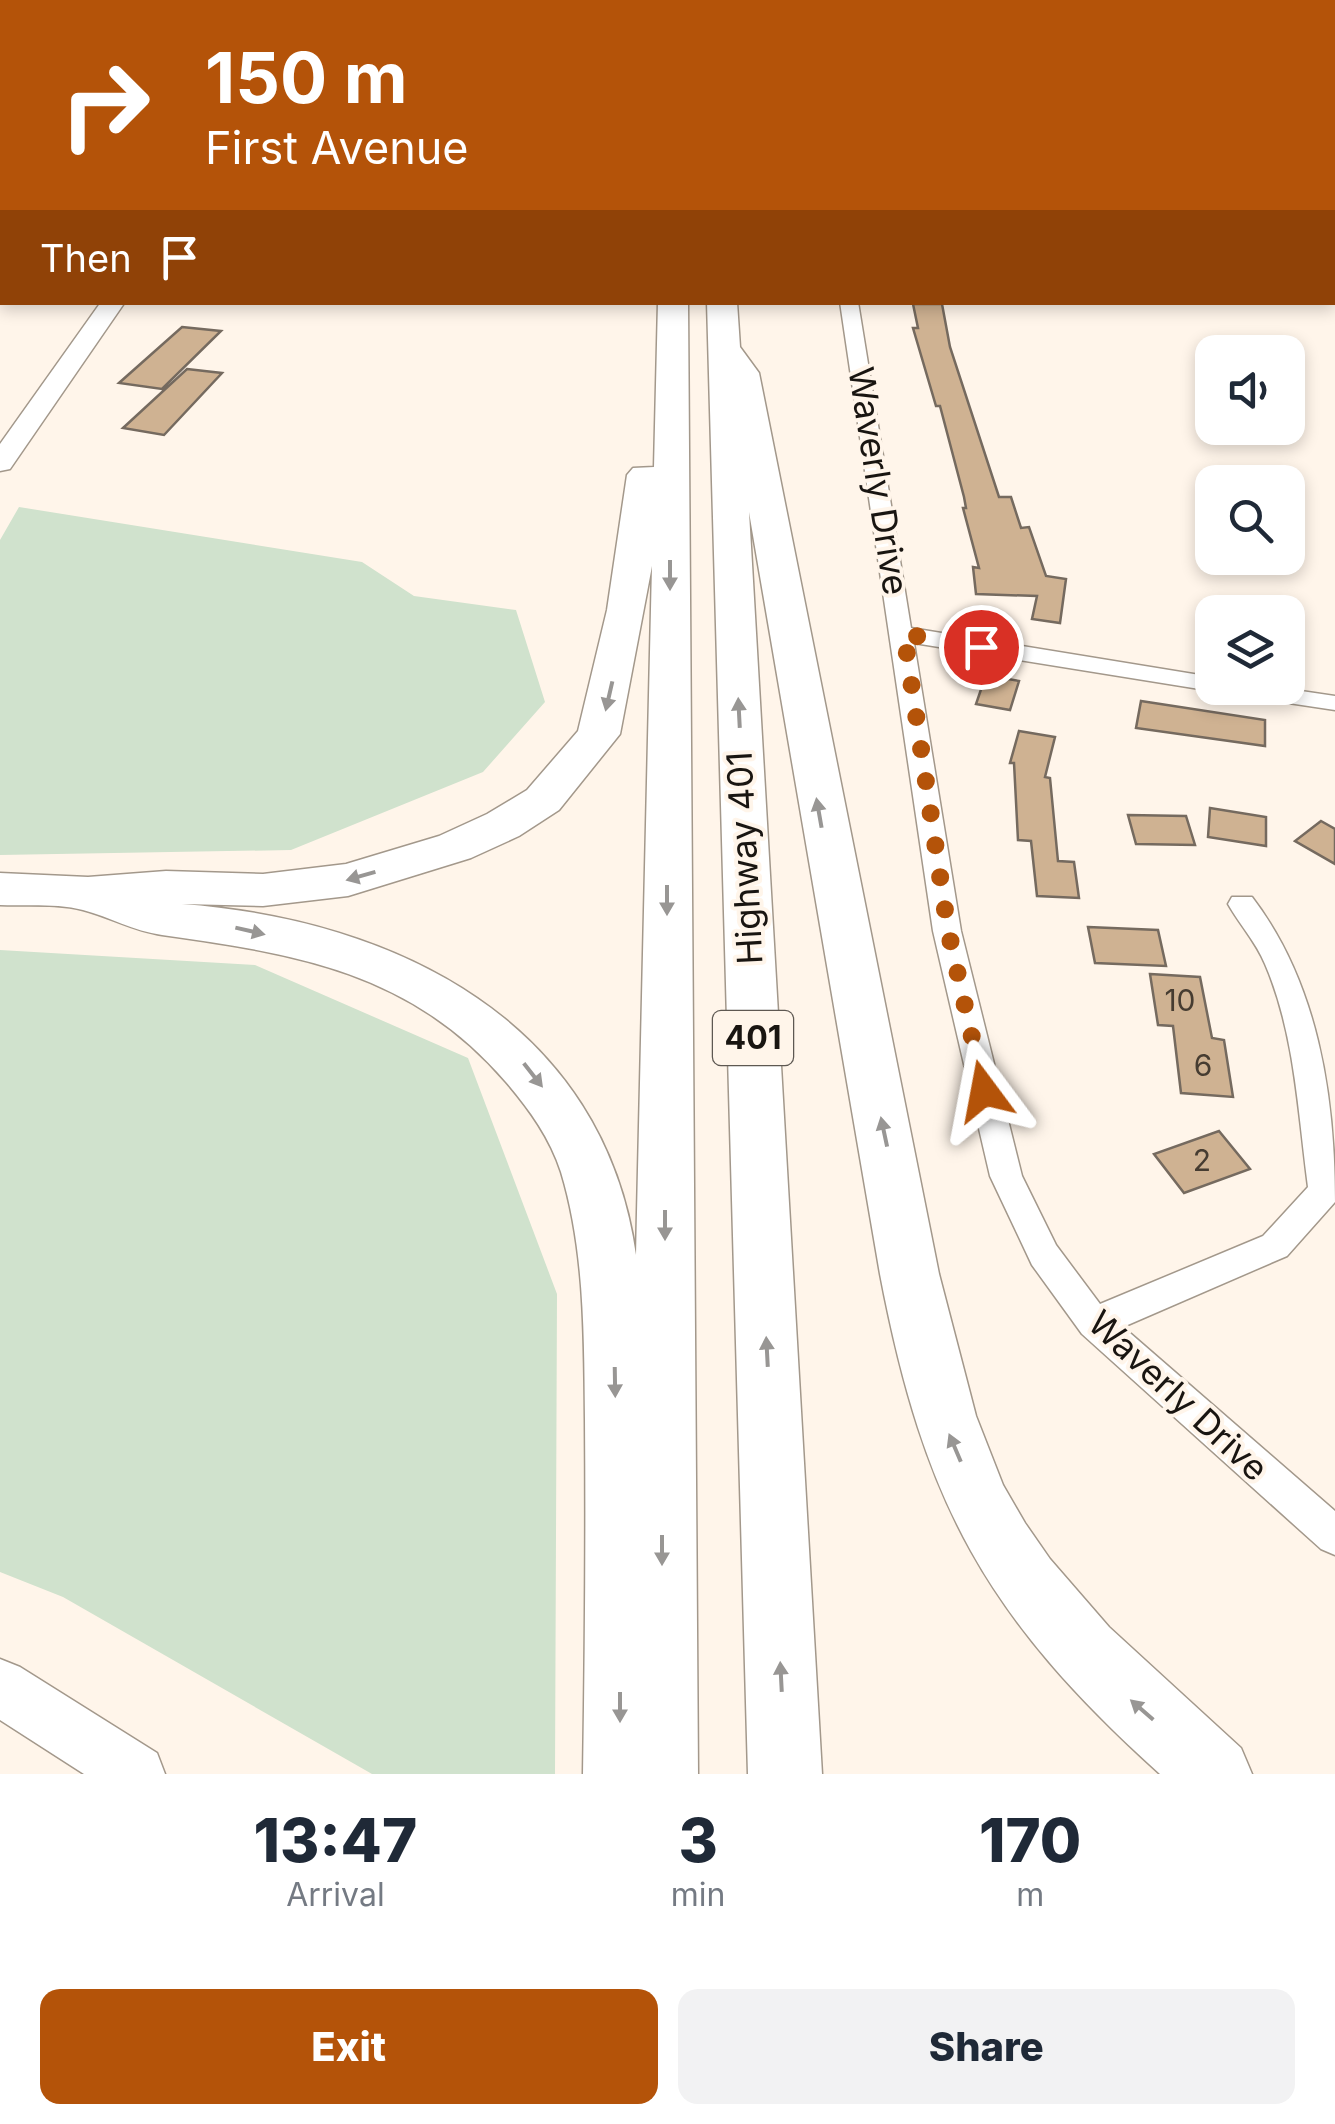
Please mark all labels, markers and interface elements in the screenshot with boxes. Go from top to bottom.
text: 150 m [205,35,408,120]
icon: right [40,40,170,170]
text: First Avenue [205,120,469,175]
icon: arrive [152,230,207,285]
text: Then [40,235,132,281]
map controls [1195,335,1305,705]
button: sound [1195,335,1305,445]
street label: Waverly Drive [840,364,918,598]
button: search [1195,465,1305,575]
one-way arrow [662,559,678,591]
button: layers [1195,595,1305,705]
pin [939,605,1024,690]
icon: arrive [954,620,1009,675]
one-way arrow [600,681,616,712]
one-way arrow [730,696,746,728]
street label: Highway 401 [717,751,771,965]
one-way arrow [811,797,826,828]
one-way arrow [345,869,375,884]
one-way arrow [659,884,675,916]
one-way arrow [235,924,266,939]
house number: 10 [1164,982,1196,1018]
road number: 401 [713,1011,793,1065]
position arrow [932,1039,1036,1143]
house number: 6 [1194,1047,1212,1083]
one-way arrow [522,1063,543,1088]
one-way arrow [875,1116,891,1147]
house number: 2 [1193,1142,1211,1178]
one-way arrow [657,1209,673,1241]
street label: Waverly Drive [1080,1301,1277,1489]
one-way arrow [759,1335,775,1367]
one-way arrow [608,1367,624,1399]
one-way arrow [947,1433,963,1463]
one-way arrow [654,1534,670,1566]
one-way arrow [773,1660,789,1692]
one-way arrow [612,1692,628,1724]
one-way arrow [1130,1699,1155,1721]
text: 13:47 [254,1804,417,1876]
text: 3 [678,1804,718,1876]
text: 170 [979,1804,1081,1876]
text: Arrival [286,1875,385,1914]
text: min [671,1875,725,1914]
text: m [1016,1875,1044,1914]
button: Exit [40,1989,658,2104]
button: Share [678,1989,1295,2104]

